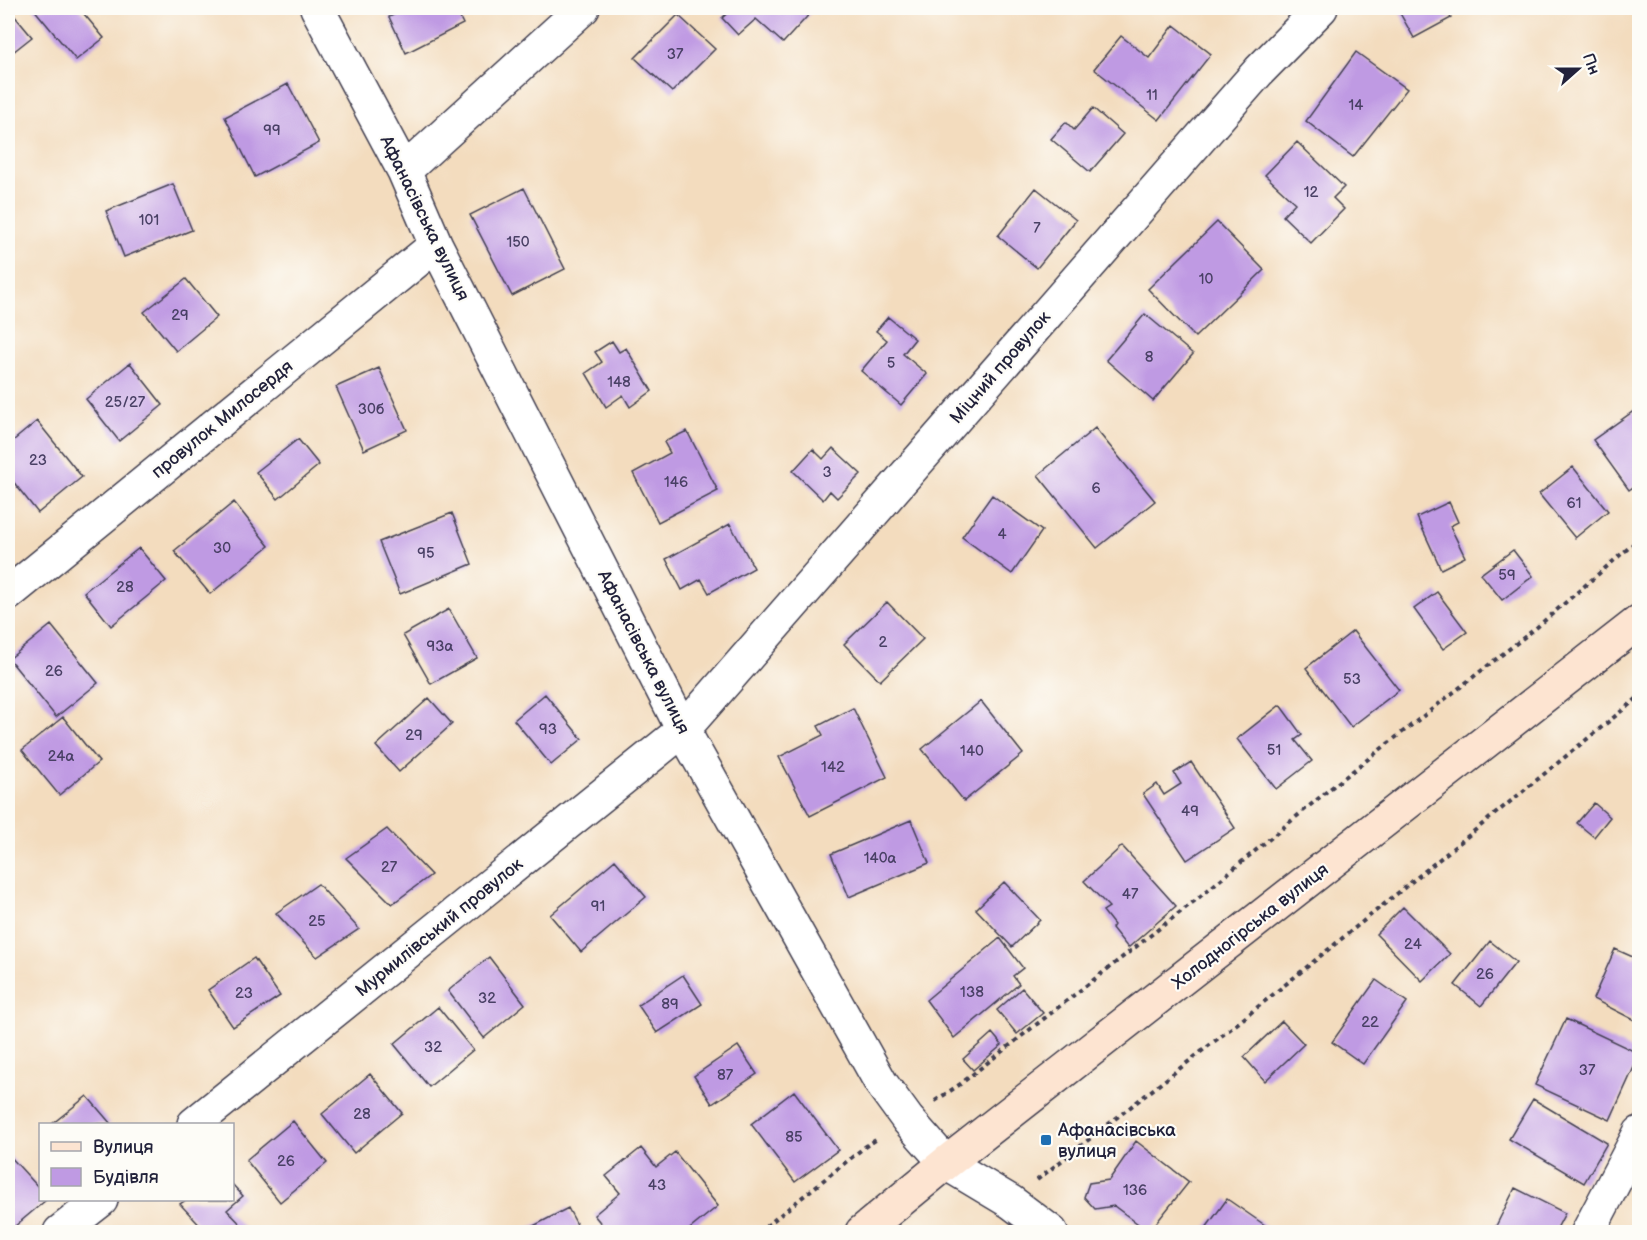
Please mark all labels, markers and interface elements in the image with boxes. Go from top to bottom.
north arrow [1548,39,1608,99]
house number: 37 [667,45,684,64]
text: Пн [1578,51,1603,78]
house number: 11 [1146,86,1158,105]
house number: 14 [1349,96,1363,115]
house number: 99 [263,121,281,140]
street label: Афанасівська вулиця [375,131,474,304]
house number: 12 [1304,183,1318,202]
house number: 101 [139,211,159,230]
house number: 7 [1033,219,1041,238]
house number: 150 [506,233,530,252]
house number: 10 [1199,270,1213,289]
house number: 29 [171,306,189,325]
street label: Міцний провулок [946,306,1055,428]
house number: 8 [1145,348,1154,367]
house number: 5 [887,354,895,373]
street label: провулок Милосердя [147,356,297,483]
house number: 148 [607,373,631,392]
house number: 25/27 [105,393,146,412]
house number: 30б [358,400,384,419]
house number: 23 [29,451,47,470]
house number: 3 [822,463,832,482]
house number: 146 [664,473,688,492]
house number: 6 [1091,479,1101,498]
house number: 61 [1567,494,1581,513]
house number: 4 [997,525,1007,544]
house number: 30 [213,539,231,558]
house number: 95 [417,544,435,563]
street label: Афанасівська вулиця [593,566,694,738]
house number: 59 [1498,566,1516,585]
house number: 28 [116,578,134,597]
house number: 2 [879,633,888,652]
house number: 93а [427,637,454,656]
house number: 26 [45,662,63,681]
house number: 53 [1343,670,1361,689]
house number: 93 [539,720,557,739]
house number: 29 [405,726,423,745]
house number: 51 [1267,741,1281,760]
house number: 140 [960,742,984,761]
house number: 24а [48,747,74,766]
house number: 142 [821,758,845,777]
house number: 49 [1181,802,1199,821]
house number: 140а [864,849,896,868]
street label: Мурмилівський провулок [352,853,527,1001]
house number: 27 [381,858,398,877]
street label: Холодногірська вулиця [1168,859,1333,994]
house number: 47 [1122,885,1139,904]
house number: 91 [591,897,605,916]
house number: 25 [308,912,326,931]
house number: 24 [1404,935,1422,954]
house number: 26 [1476,965,1494,984]
house number: 138 [960,983,984,1002]
house number: 23 [235,984,253,1003]
house number: 32 [478,989,496,1008]
house number: 89 [661,995,679,1014]
house number: 22 [1361,1013,1379,1032]
house number: 32 [424,1038,442,1057]
house number: 37 [1579,1061,1596,1080]
house number: 87 [717,1066,734,1085]
house number: 28 [353,1105,371,1124]
place label: Афанасівська вулиця [1057,1120,1176,1162]
legend [39,1123,234,1201]
house number: 85 [785,1128,803,1147]
marker: Афанасівська вулиця [1039,1133,1053,1147]
text: Вулиця [93,1137,154,1158]
house number: 26 [277,1152,295,1171]
text: Будівля [93,1167,159,1188]
house number: 43 [648,1176,666,1195]
house number: 136 [1123,1181,1147,1200]

